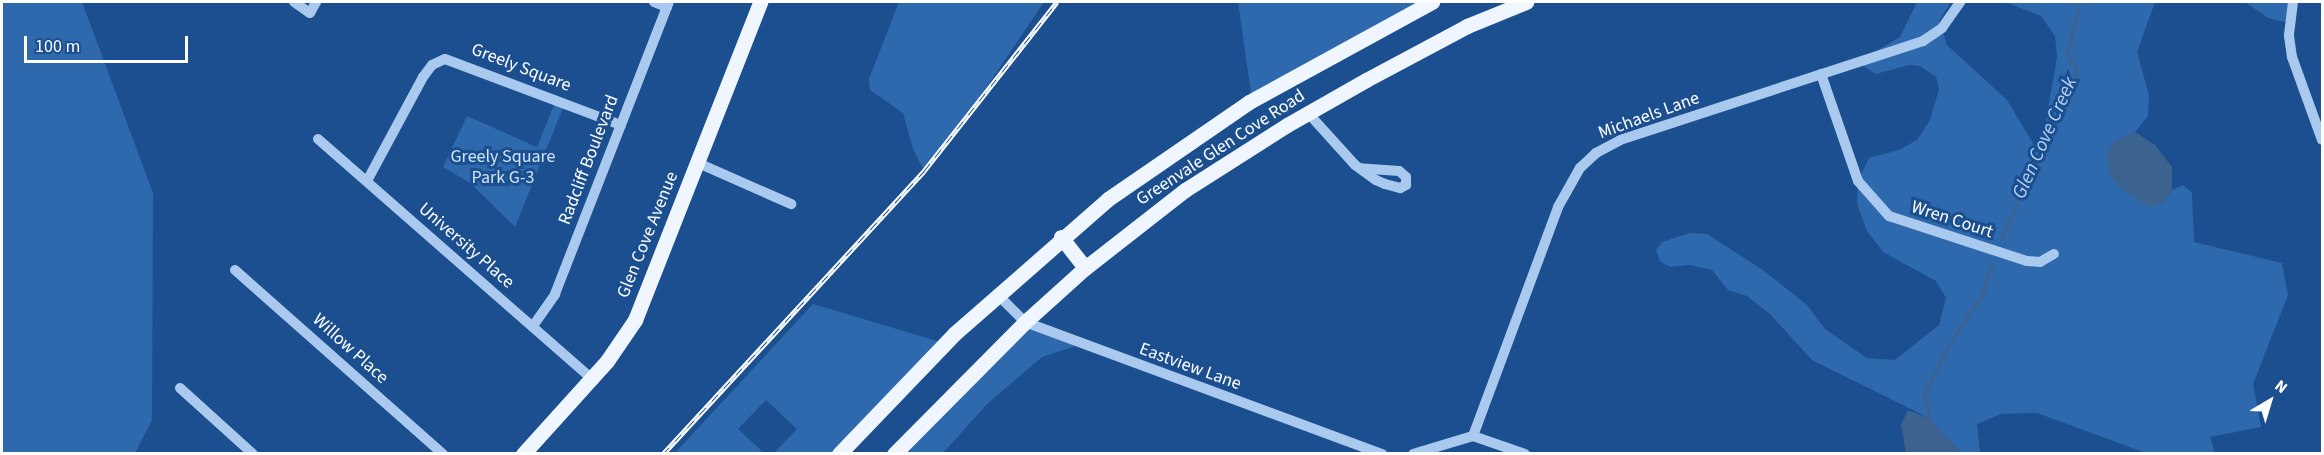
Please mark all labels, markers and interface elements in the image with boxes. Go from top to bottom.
scale bar [27,24,190,62]
text: 100 m [35,34,80,59]
street label: Greely Square [468,39,574,97]
water label: Glen Cove Creek [2007,73,2083,203]
street label: Greenvale Glen Cove Road [1133,85,1309,211]
street label: Michaels Lane [1596,88,1702,144]
street label: Radcliff Boulevard [554,92,624,228]
park label: Greely Square Park G-3 [450,147,556,190]
street label: Glen Cove Avenue [613,169,683,301]
street label: Wren Court [1908,197,1996,243]
street label: University Place [414,198,518,294]
street label: Willow Place [308,309,392,389]
street label: Eastview Lane [1136,339,1244,395]
north arrow [2240,371,2300,431]
text: N [2270,375,2292,399]

